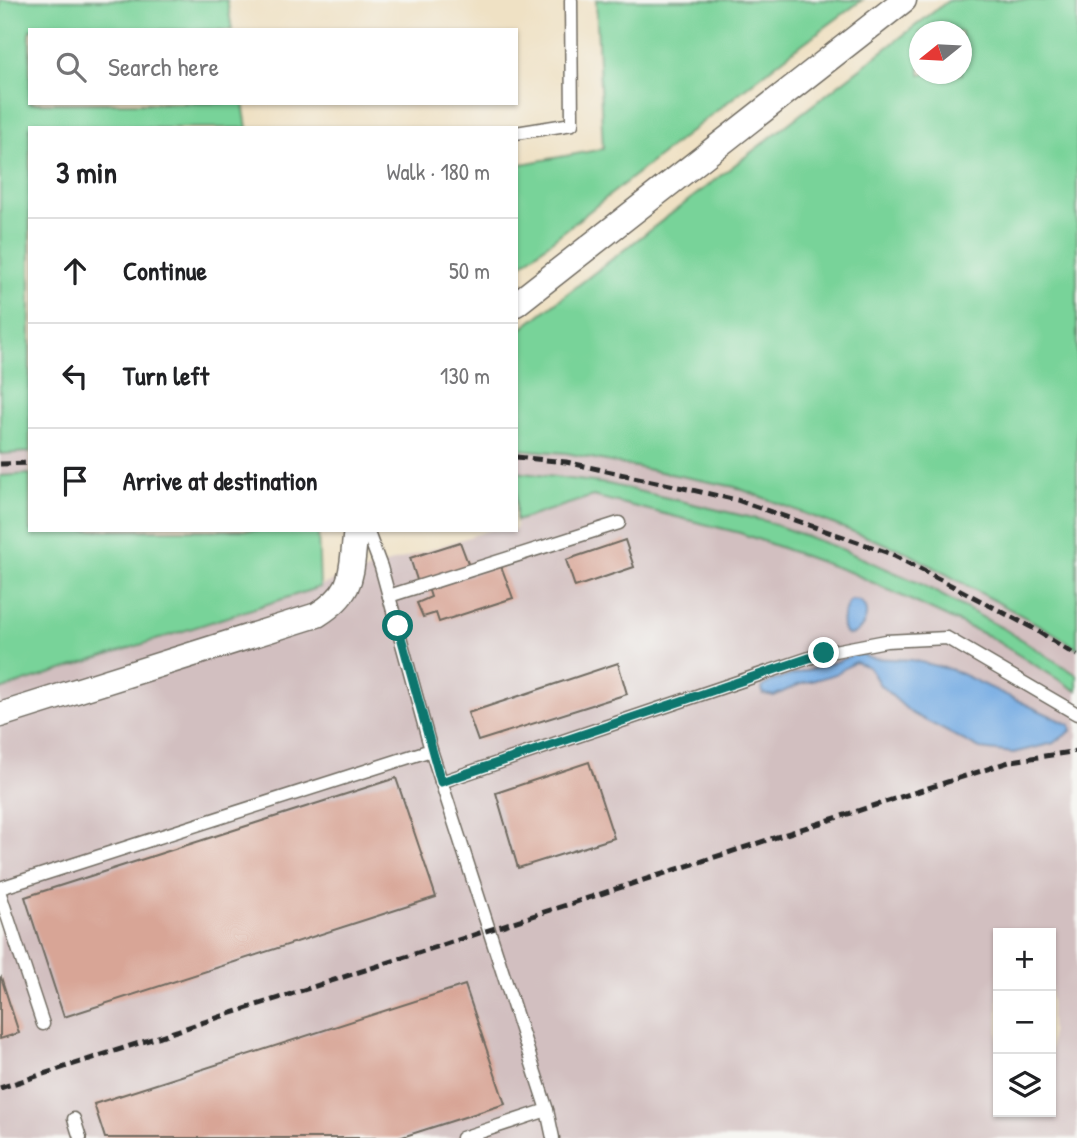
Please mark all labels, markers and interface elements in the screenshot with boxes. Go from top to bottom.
north arrow [909,21,972,84]
search box [28,28,518,105]
icon: search [52,48,90,86]
text: Search here [108,49,219,84]
text: 3 min [56,152,117,192]
text: Walk · 180 m [386,156,490,187]
icon: ahead [56,252,94,290]
text: Continue [123,253,207,288]
text: 50 m [449,255,490,286]
icon: left [56,357,94,395]
text: Turn left [123,358,209,393]
text: 130 m [440,360,490,391]
icon: arrive [56,462,94,500]
text: Arrive at destination [123,463,318,498]
route start [382,610,413,641]
route end [808,637,839,668]
map controls [993,928,1056,1117]
button: + [993,928,1056,991]
button: − [993,991,1056,1054]
button: layers [993,1054,1056,1117]

